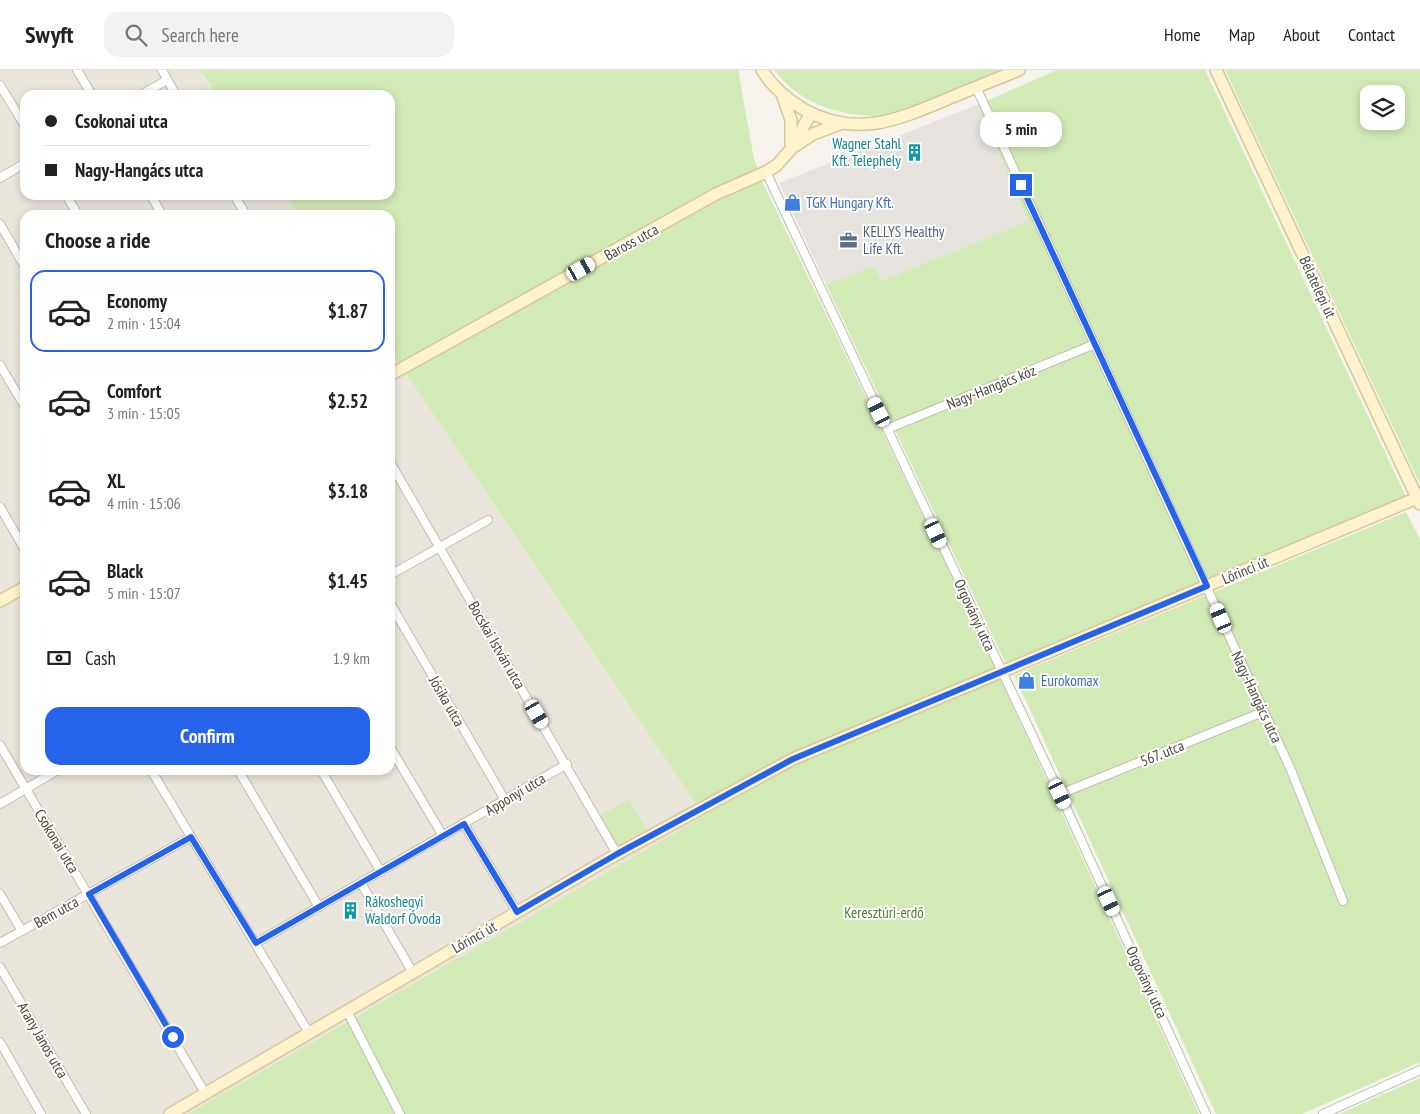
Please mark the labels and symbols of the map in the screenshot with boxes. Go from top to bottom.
callout: 5 min [980,112,1062,148]
place label: Wagner Stahl Kft. Telephely [832,134,901,170]
building icon: Wagner Stahl Kft. Telephely [905,142,925,162]
route end [1010,174,1032,196]
shop icon: TGK Hungary Kft. [782,192,802,212]
place label: TGK Hungary Kft. [806,193,894,212]
street label: Baross utca [601,219,661,265]
place label: KELLYS Healthy Life Kft. [863,222,945,258]
office icon: KELLYS Healthy Life Kft. [839,230,859,250]
street label: Bélatelepi út [1295,253,1341,321]
car [564,255,597,283]
street label: Nagy-Hangács köz [944,360,1038,414]
car [865,395,892,429]
car [922,516,949,550]
street label: Lőrinci út [1219,552,1271,588]
street label: Orgoványi utca [950,576,1000,654]
street label: Bocskai István utca [464,598,530,692]
car [1208,601,1233,635]
street label: Nagy-Hangács utca [1227,648,1287,746]
shop icon: Eurokomax [1017,670,1037,690]
street label: Jósika utca [424,671,469,730]
place label: Eurokomax [1041,671,1099,690]
car [523,697,550,731]
street label: 567. utca [1137,736,1187,770]
street label: Apponyi utca [481,769,549,819]
car [1046,777,1073,811]
street label: Csokonai utca [31,806,83,876]
car [1095,884,1122,918]
street label: Bem utca [30,892,82,932]
place label: Rákoshegyi Waldorf Óvoda [365,892,441,928]
building icon: Rákoshegyi Waldorf Óvoda [341,900,361,920]
park label: Keresztúri-erdő [844,903,924,922]
street label: Lőrinci út [448,917,500,957]
street label: Orgoványi utca [1122,943,1172,1021]
street label: Arany János utca [14,998,72,1082]
route start [162,1026,184,1048]

